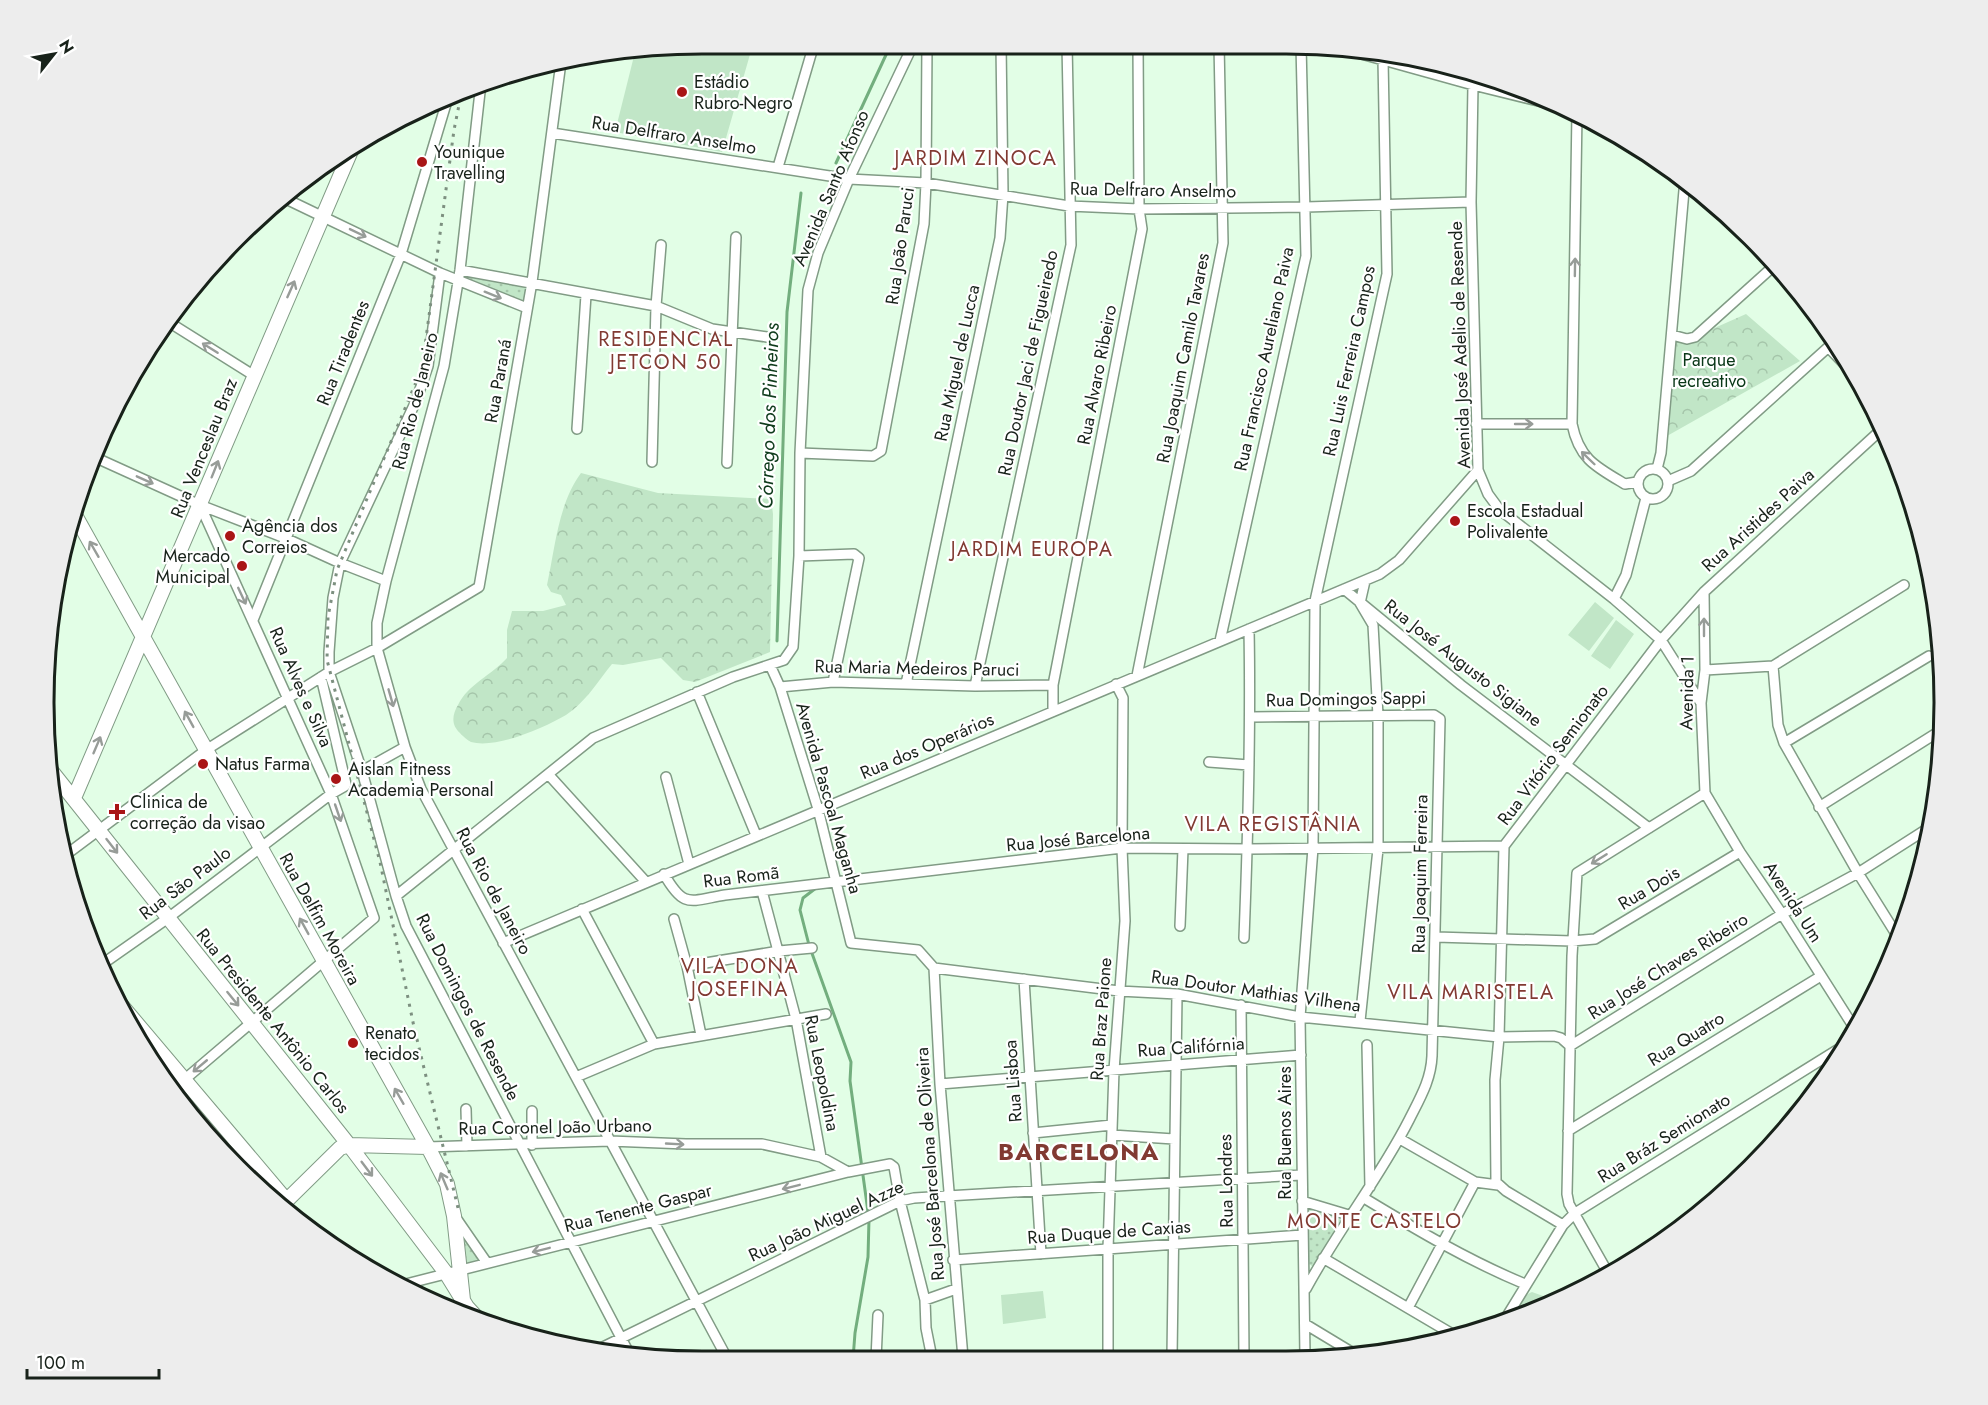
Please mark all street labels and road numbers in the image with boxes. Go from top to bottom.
street label: Avenida Santo Afonso [786,106,876,270]
street label: Rua Delfraro Anselmo [590,109,758,161]
street label: Rua Delfraro Anselmo [1070,176,1236,204]
street label: Rua João Paruci [879,185,921,307]
street label: Avenida José Adelio de Resende [1443,221,1477,469]
street label: Rua Francisco Aureliano Paiva [1228,245,1300,473]
street label: Rua Doutor Jaci de Figueiredo [991,248,1065,478]
street label: Rua Joaquim Camilo Tavares [1150,251,1216,465]
street label: Rua Luis Ferreira Campos [1316,263,1382,459]
street label: Rua Miguel de Lucca [928,282,986,444]
street label: Rua Tiradentes [310,297,376,409]
street label: Rua Alvaro Ribeiro [1071,303,1123,447]
street label: Rua Rio de Janeiro [385,329,445,472]
street label: Rua Paraná [478,337,518,425]
street label: Rua Venceslau Braz [164,374,244,522]
street label: Rua Aristides Paiva [1696,462,1820,578]
street label: Rua José Augusto Sigiane [1379,593,1547,733]
street label: Rua Alves e Silva [263,623,339,751]
street label: Rua Maria Medeiros Paruci [814,653,1020,683]
street label: Avenida 1 [1673,656,1701,730]
street label: Rua Vitório Semionato [1491,679,1615,831]
street label: Rua Domingos Sappi [1266,685,1426,713]
street label: Avenida Pascoal Maganha [789,699,869,897]
street label: Rua dos Operários [856,706,998,786]
street label: Rua Joaquim Ferreira [1406,794,1434,954]
street label: Rua José Barcelona [1005,820,1151,858]
street label: Rua Rio de Janeiro [450,823,539,959]
street label: Rua São Paulo [134,840,236,926]
street label: Rua Delfim Moreira [273,848,367,990]
street label: Avenida Um [1757,856,1829,948]
street label: Rua Romã [702,859,780,895]
street label: Rua Dois [1613,859,1685,917]
street label: Rua José Chaves Ribeiro [1583,906,1753,1026]
street label: Rua Domingos de Resende [410,909,526,1105]
street label: Rua Presidente Antônio Carlos [190,923,356,1119]
street label: Rua Braz Paione [1084,957,1118,1081]
street label: Rua Doutor Mathias Vilhena [1150,963,1362,1019]
street label: Rua Quatro [1643,1005,1729,1073]
street label: Rua Leopoldina [798,1013,846,1133]
street label: Rua Califórnia [1137,1030,1245,1064]
street label: Rua Lisboa [997,1039,1029,1123]
street label: Rua José Barcelona de Oliveira [909,1046,951,1282]
street label: Rua Buenos Aires [1272,1066,1298,1200]
street label: Rua Bráz Semionato [1593,1087,1736,1189]
street label: Rua Coronel João Urbano [458,1112,652,1142]
street label: Rua Londres [1212,1134,1240,1228]
street label: Rua João Miguel Azze [744,1174,908,1268]
street label: Rua Tenente Gaspar [561,1177,715,1239]
street label: Rua Duque de Caxias [1026,1213,1192,1251]

